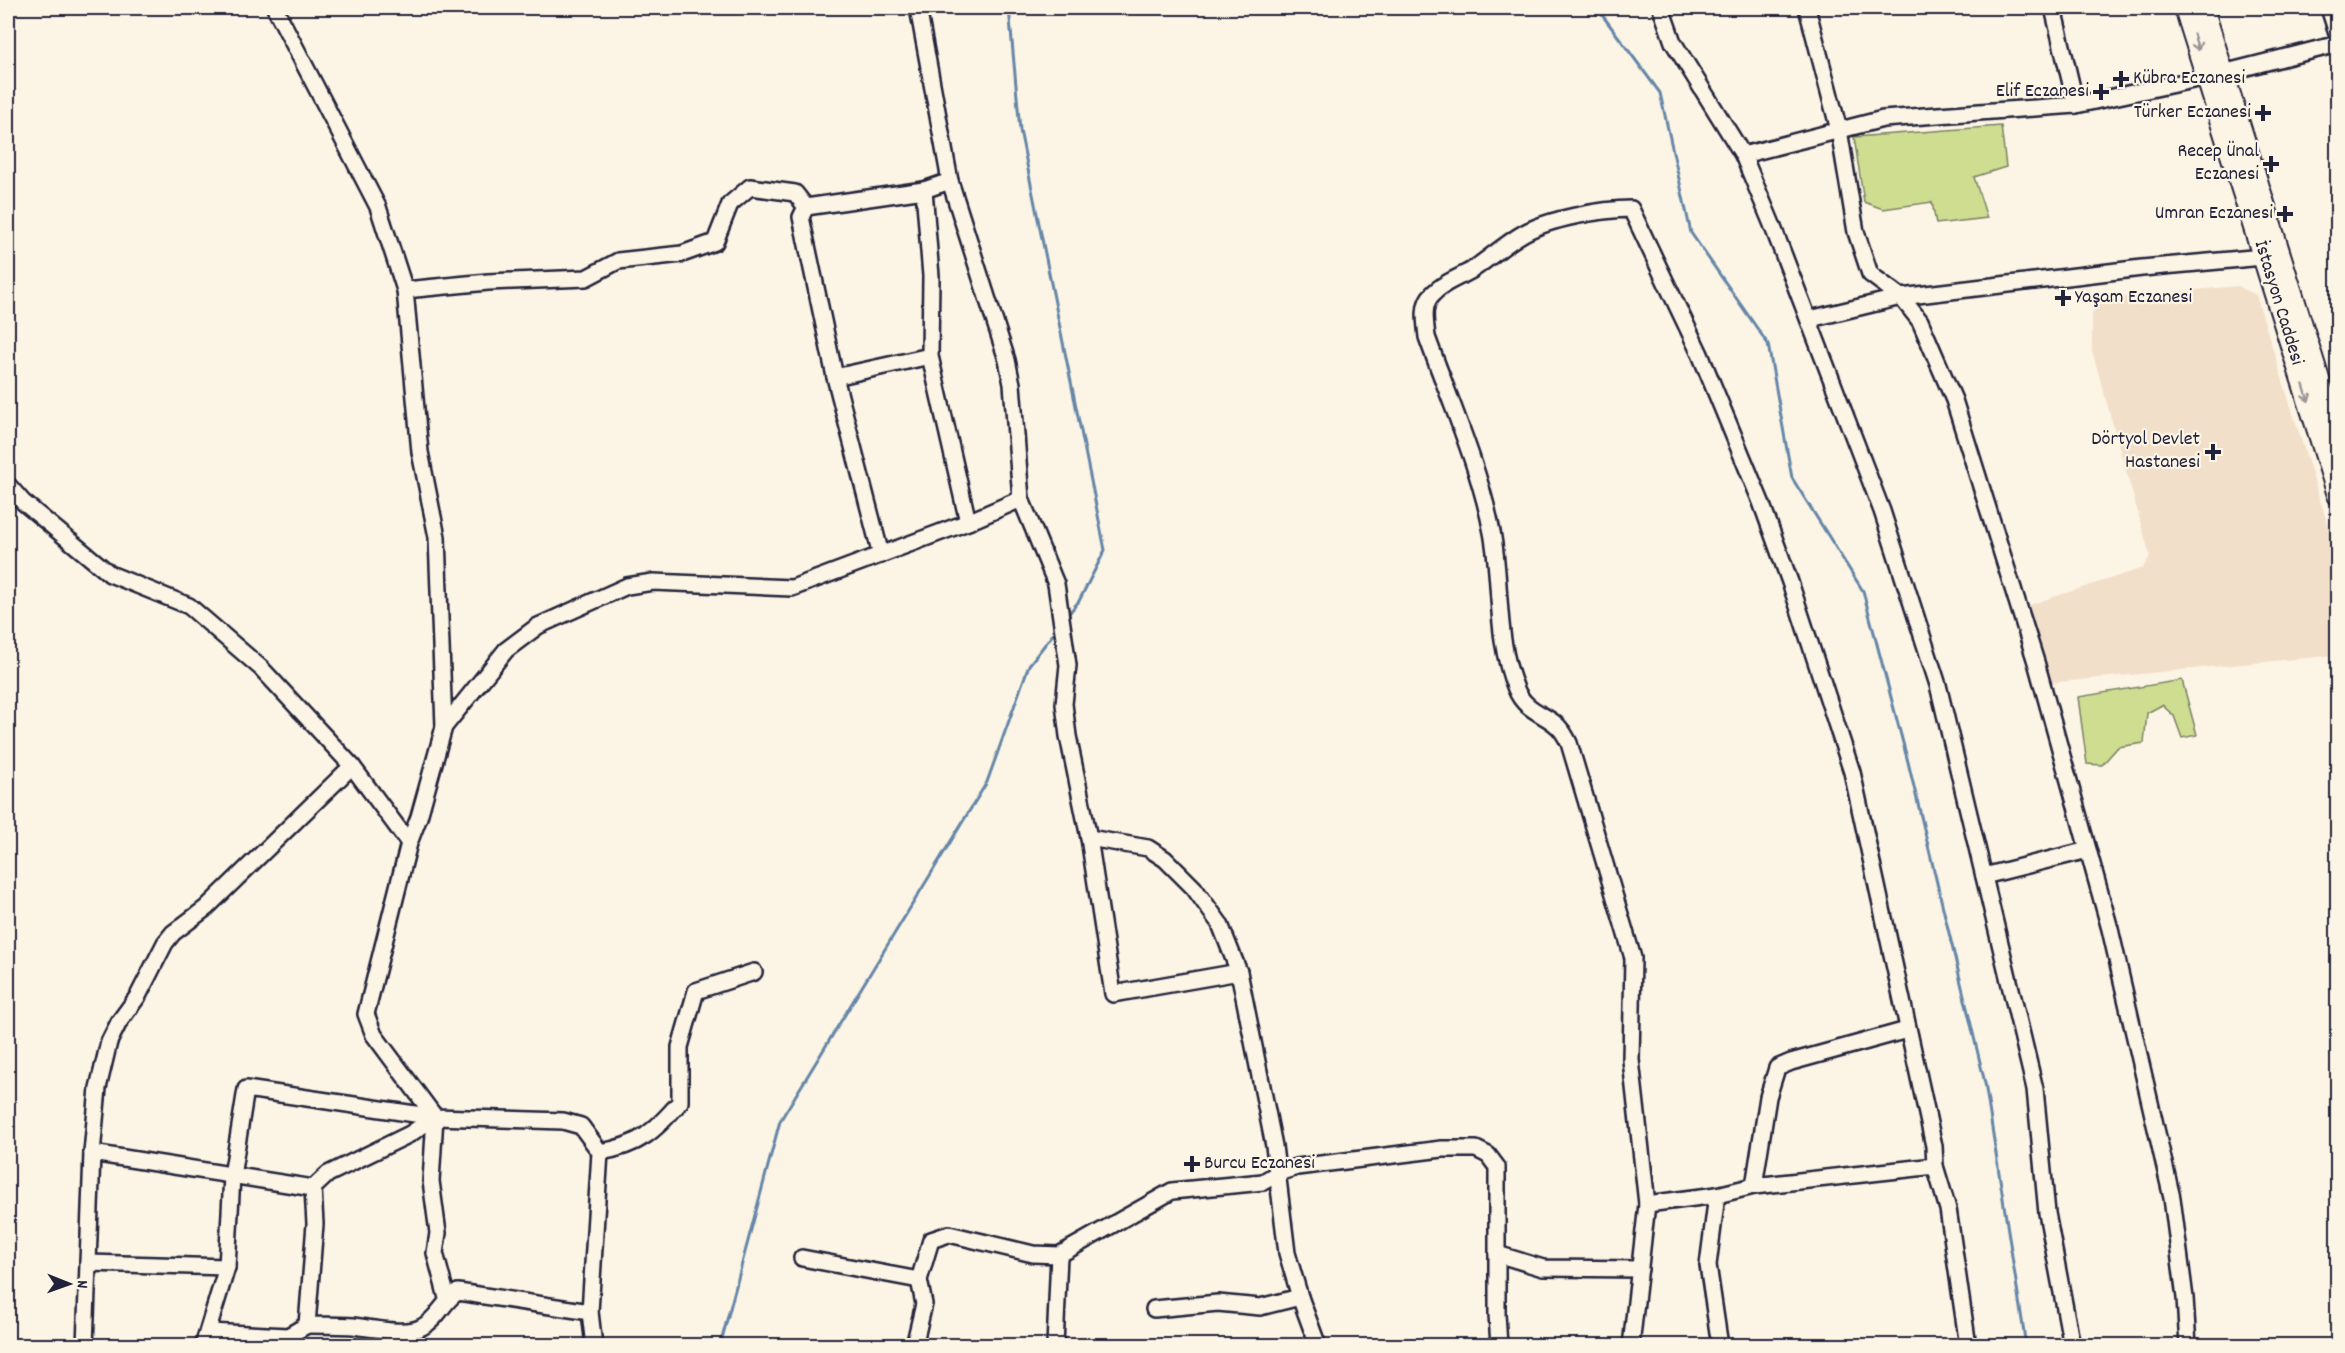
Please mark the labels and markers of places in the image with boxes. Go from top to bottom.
place label: Kübra Eczanesi [2133,65,2245,93]
marker: Kübra Eczanesi [2114,72,2128,86]
place label: Elif Eczanesi [1996,78,2089,106]
marker: Elif Eczanesi [2094,85,2108,99]
place label: Türker Eczanesi [2134,99,2251,127]
marker: Türker Eczanesi [2256,106,2270,120]
place label: Recep Ünal Eczanesi [2177,138,2259,189]
marker: Recep Ünal Eczanesi [2264,157,2278,171]
place label: Umran Eczanesi [2155,200,2273,228]
marker: Umran Eczanesi [2278,207,2292,221]
place label: Yaşam Eczanesi [2075,284,2193,312]
marker: Yaşam Eczanesi [2056,291,2070,305]
place label: Dörtyol Devlet Hastanesi [2091,426,2200,477]
marker: Dörtyol Devlet Hastanesi [2204,443,2222,461]
place label: Burcu Eczanesi [1204,1150,1315,1178]
marker: Burcu Eczanesi [1185,1157,1199,1171]

